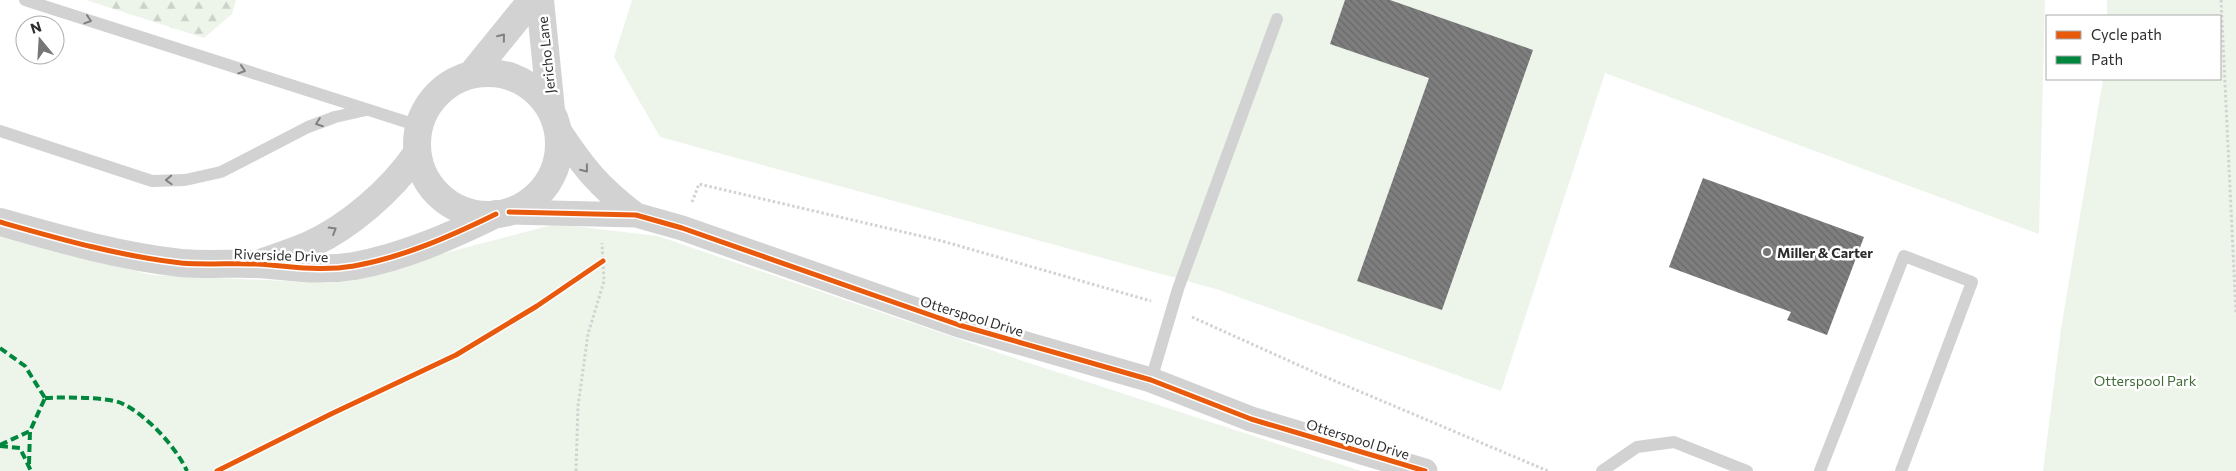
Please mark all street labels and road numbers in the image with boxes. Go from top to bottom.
street label: Jericho Lane [534,16,558,94]
street label: Riverside Drive [233,245,329,265]
street label: Otterspool Drive [918,292,1026,340]
street label: Otterspool Drive [1304,415,1412,463]

